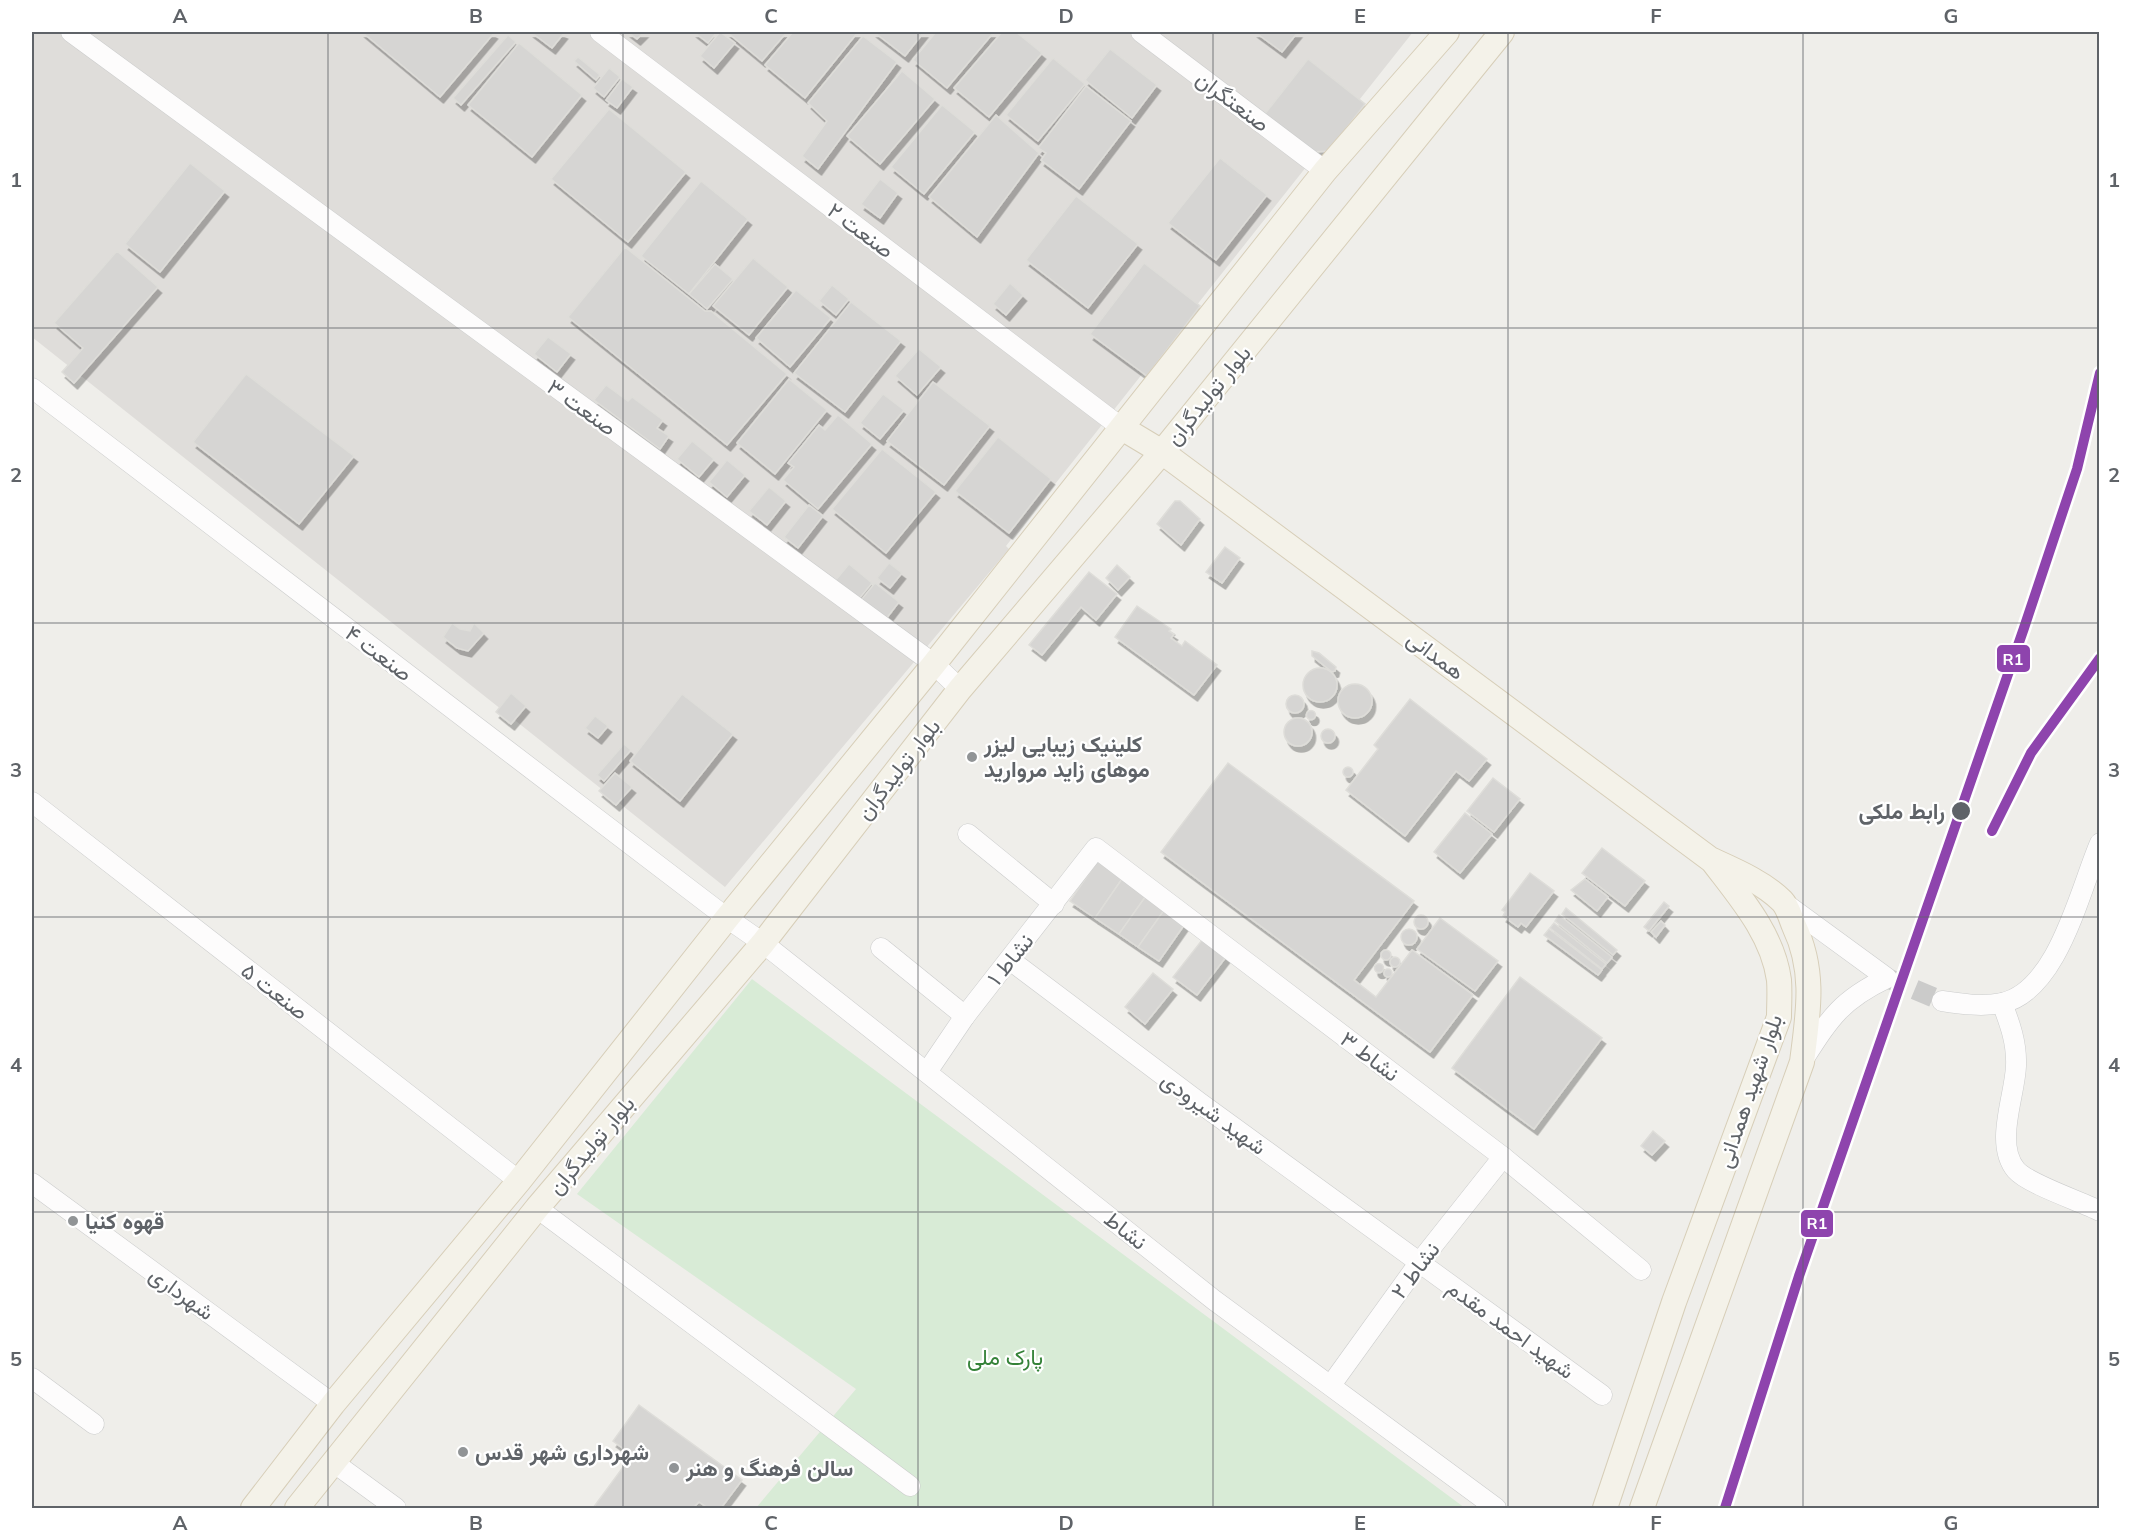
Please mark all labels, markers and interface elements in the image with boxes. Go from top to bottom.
text: A [173,3,188,28]
text: B [469,3,483,28]
text: C [764,3,778,28]
text: D [1058,3,1074,28]
text: E [1354,3,1366,28]
text: F [1650,3,1662,28]
text: G [1944,3,1958,28]
street label: صنعتگران [1191,64,1275,138]
text: 1 [10,167,22,192]
text: 1 [2108,167,2120,192]
street label: صنعت ۲ [822,196,900,264]
street label: بلوار تولیدگران [1159,339,1257,451]
street label: صنعت ۳ [542,372,622,442]
text: 2 [10,462,22,487]
text: 2 [2108,462,2120,487]
street label: صنعت ۴ [340,619,418,687]
street label: همدانی [1402,624,1470,686]
line badge: R1 [1996,644,2031,673]
text: R1 [2003,649,2023,669]
street label: بلوار تولیدگران [850,713,946,825]
place label: کلینیک زیبایی لیزر موهای زاید مروارید [983,730,1150,783]
marker: کلینیک زیبایی لیزر موهای زاید مروارید [965,750,979,764]
text: 3 [10,757,22,782]
text: 3 [2108,757,2120,782]
place label: رابط ملکی [1858,797,1945,825]
marker: رابط ملکی [1950,800,1972,822]
street label: نشاط ۱ [981,927,1039,991]
street label: صنعت ۵ [236,956,314,1026]
street label: بلوار شهید همدانی [1710,1011,1788,1171]
street label: نشاط ۳ [1335,1025,1405,1087]
text: 4 [10,1052,22,1077]
text: 4 [2108,1052,2120,1077]
street label: شهید شیرودی [1156,1065,1272,1161]
street label: بلوار تولیدگران [541,1090,641,1200]
street label: نشاط [1099,1205,1153,1255]
place label: قهوه کنیا [85,1207,164,1235]
line badge: R1 [1800,1209,1834,1238]
text: R1 [1807,1213,1827,1233]
marker: قهوه کنیا [66,1214,80,1228]
street label: نشاط ۲ [1385,1236,1445,1304]
street label: شهرداری [144,1260,220,1326]
street label: شهید احمد مقدم [1441,1273,1580,1386]
park label: پارک ملی [967,1343,1043,1372]
text: 5 [10,1346,22,1371]
text: 5 [2108,1346,2120,1371]
place label: شهرداری شهر قدس [475,1438,649,1466]
marker: شهرداری شهر قدس [456,1445,470,1459]
place label: سالن فرهنگ و هنر [685,1454,853,1482]
marker: سالن فرهنگ و هنر [667,1461,681,1475]
text: A [173,1510,188,1535]
text: B [469,1510,483,1535]
text: C [764,1510,778,1535]
text: D [1058,1510,1074,1535]
text: E [1354,1510,1366,1535]
text: F [1650,1510,1662,1535]
text: G [1944,1510,1958,1535]

